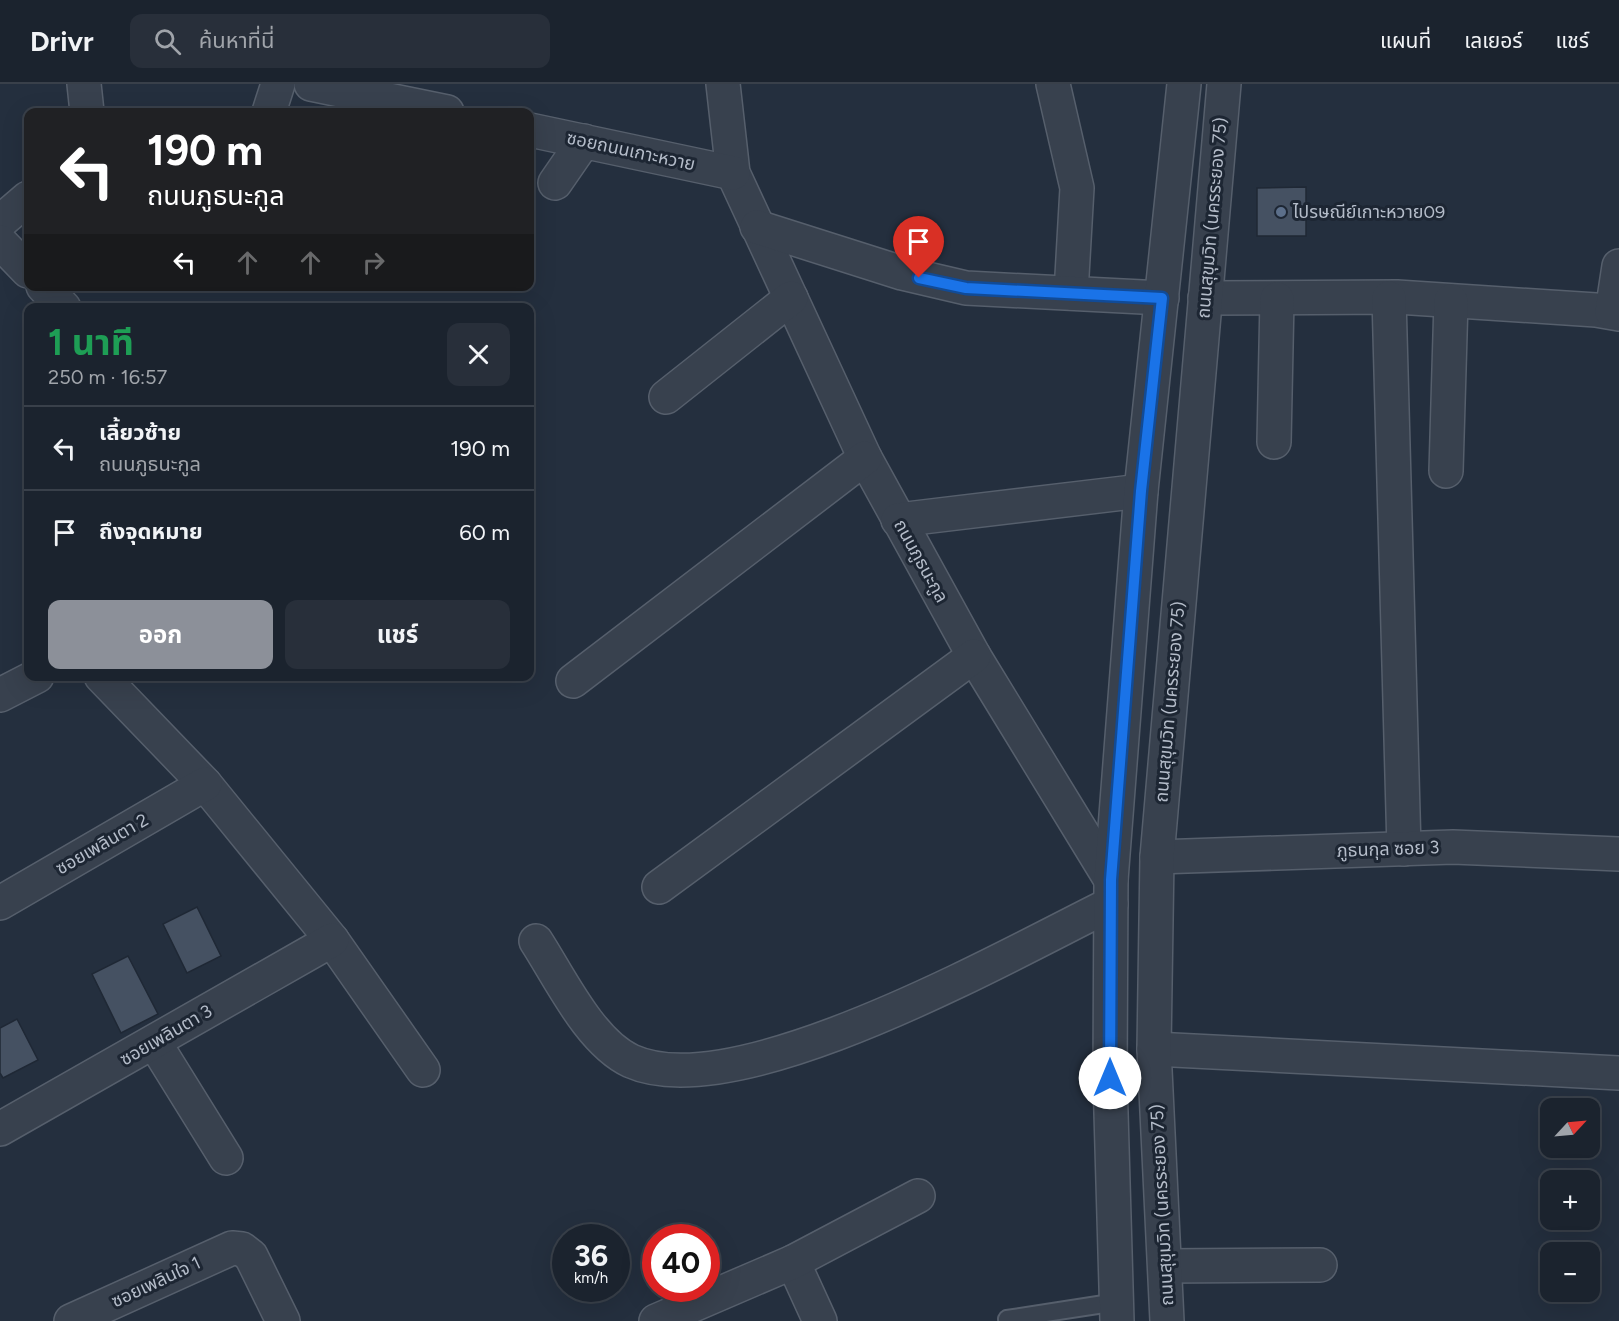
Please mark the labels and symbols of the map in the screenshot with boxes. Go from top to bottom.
street label: ถนนสุขุมวิท (นครระยอง 75) [1192,116,1232,320]
street label: ซอยถนนเกาะหวาย [565,127,697,175]
place label: ไปรษณีย์เกาะหวาย09 [1292,201,1445,223]
marker: ไปรษณีย์เกาะหวาย09 [1274,205,1288,219]
pin [893,216,944,278]
street label: ถนนภูธนะกูล [888,516,953,607]
street label: ถนนสุขุมวิท (นครระยอง 75) [1150,600,1190,804]
street label: ซอยเพลินตา 2 [52,809,152,879]
street label: ภูธนกุล ซอย 3 [1336,836,1440,863]
street label: ซอยเพลินตา 3 [116,1000,216,1070]
position arrow [1078,1046,1142,1110]
north arrow [1540,1098,1600,1158]
street label: ถนนสุขุมวิท (นครระยอง 75) [1146,1104,1178,1306]
speed limit sign: 40 [642,1224,720,1302]
street label: ซอยเพลินใจ 1 [108,1252,204,1312]

